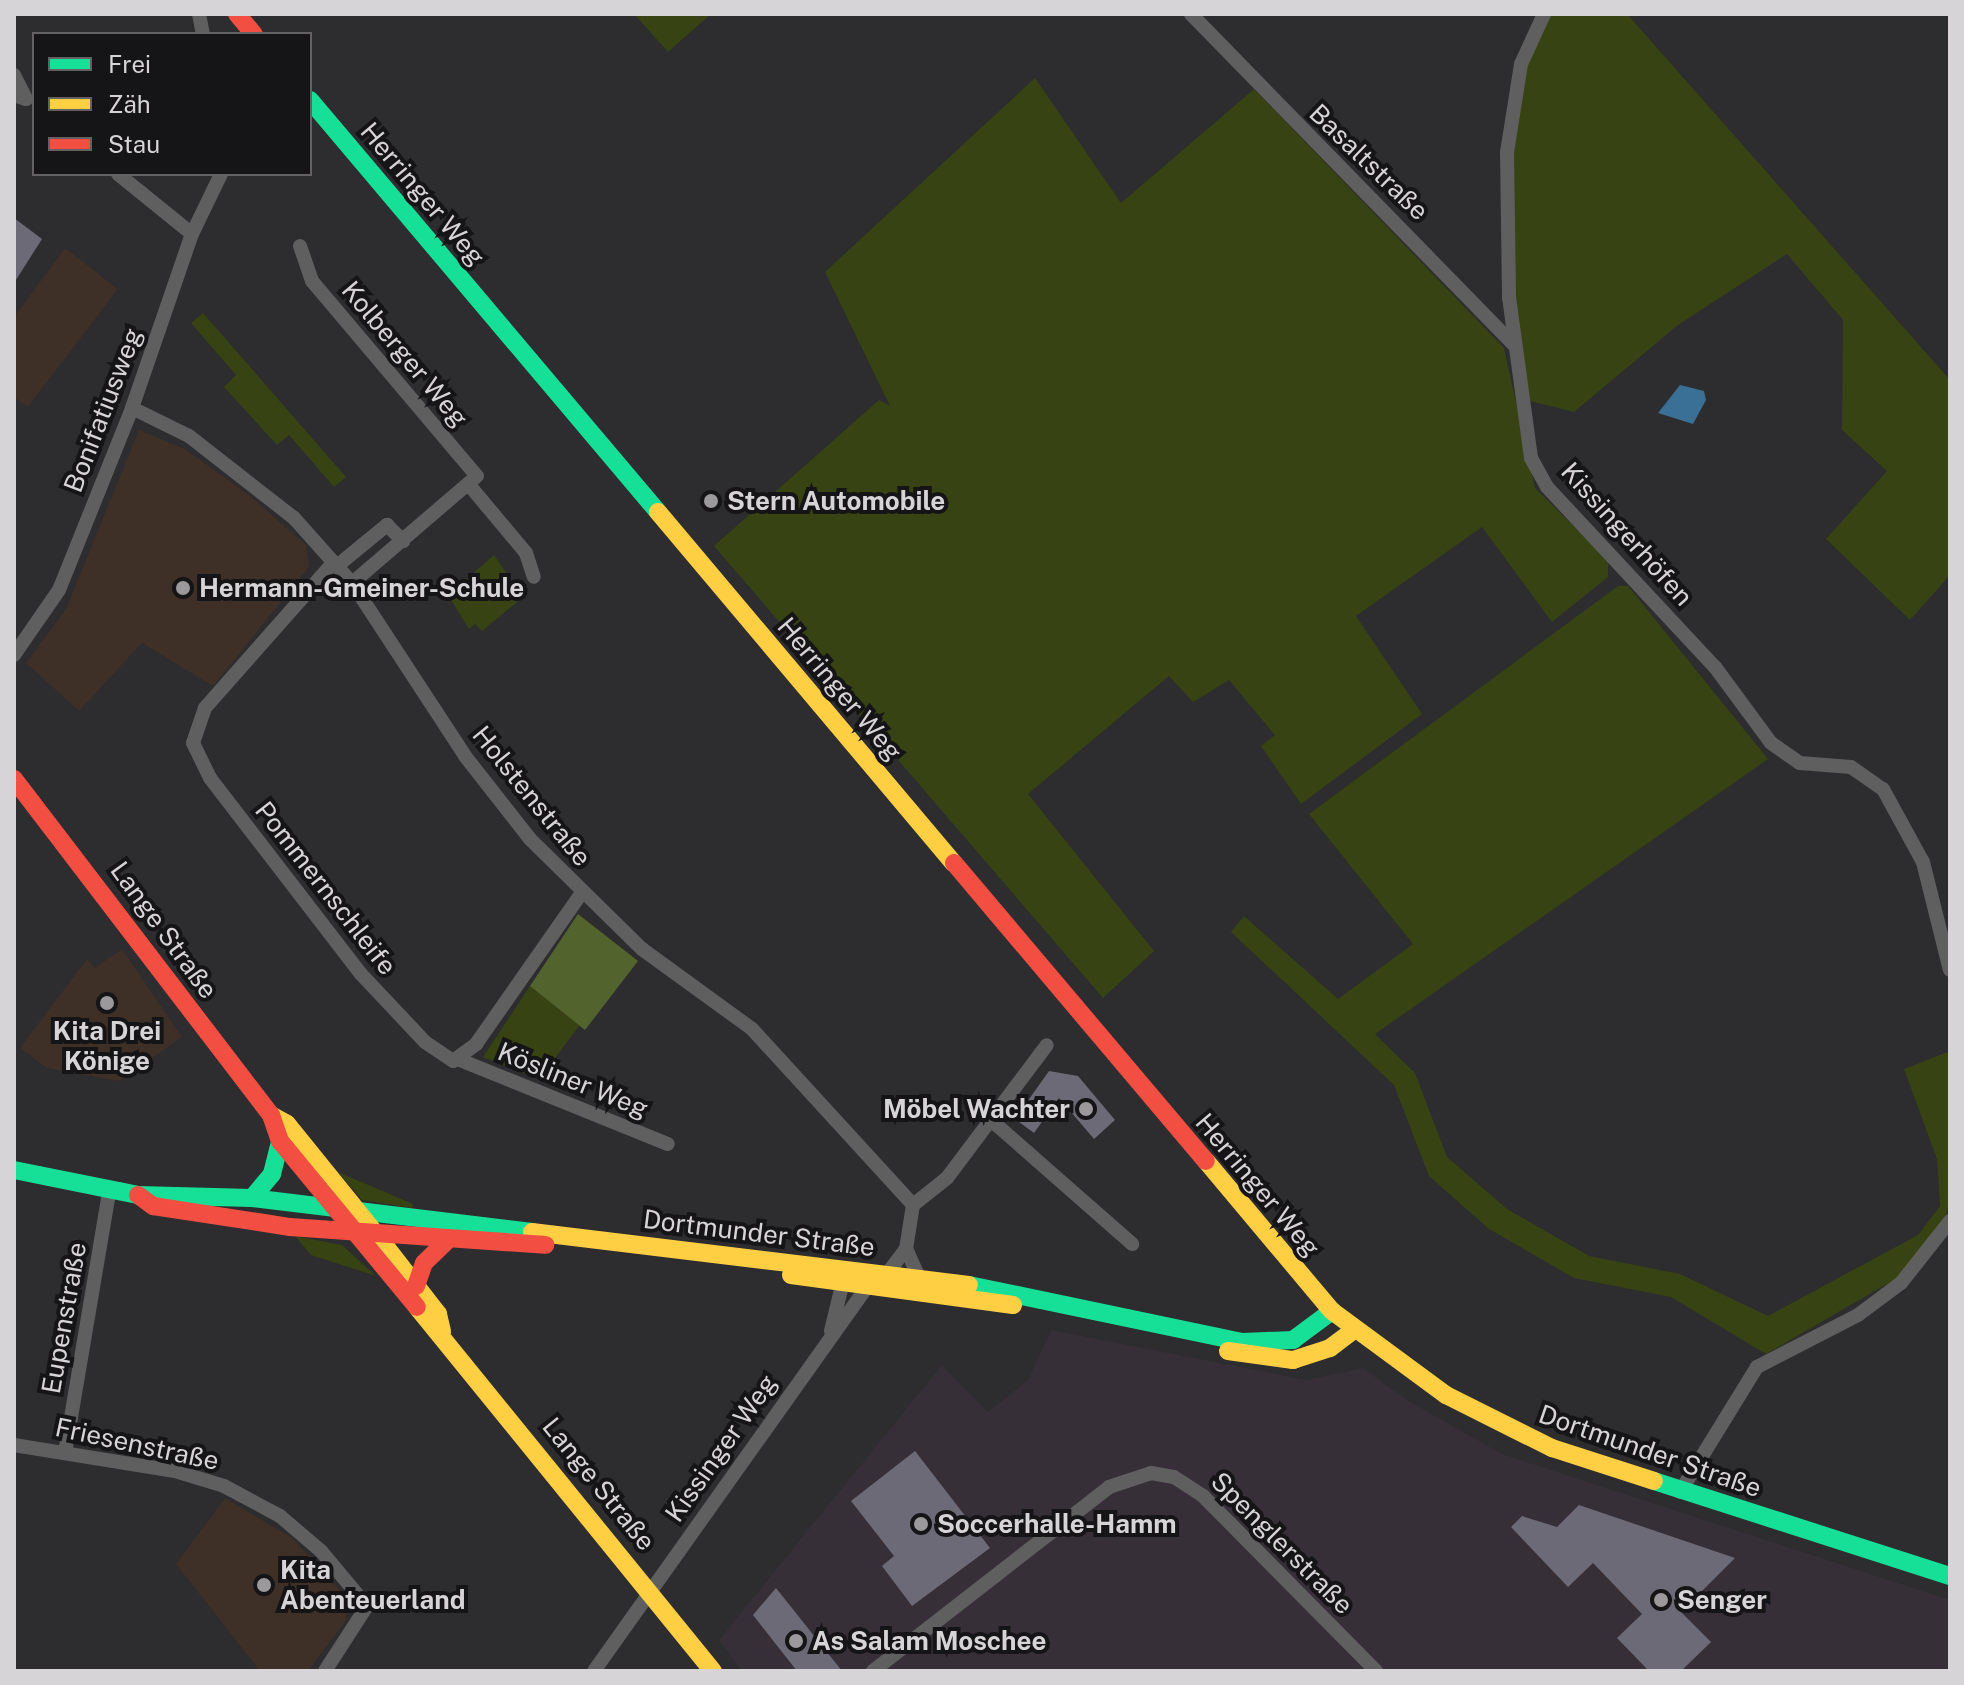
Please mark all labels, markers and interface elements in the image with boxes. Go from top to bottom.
legend [32,32,312,176]
text: Frei [108,50,151,78]
text: Zäh [108,90,151,118]
street label: Basaltstraße [1303,98,1435,226]
street label: Herringer Weg [354,116,492,272]
text: Stau [108,130,160,158]
street label: Kolberger Weg [335,275,475,433]
street label: Bonifatiusweg [57,323,149,497]
street label: Kissingerhöfen [1555,456,1699,612]
place label: Stern Automobile [727,485,945,517]
marker: Stern Automobile [702,492,720,510]
place label: Hermann-Gmeiner-Schule [199,572,524,604]
marker: Hermann-Gmeiner-Schule [174,579,192,597]
street label: Herringer Weg [771,611,909,767]
street label: Holstenstraße [466,720,598,872]
street label: Pommernschleife [249,795,403,981]
street label: Lange Straße [104,855,224,1005]
marker: Kita Drei Könige [98,994,116,1012]
place label: Kita Drei Könige [53,1015,161,1076]
street label: Kösliner Weg [493,1036,653,1124]
place label: Möbel Wachter [883,1093,1070,1125]
marker: Möbel Wachter [1077,1100,1095,1118]
street label: Herringer Weg [1189,1107,1327,1263]
street label: Dortmunder Straße [641,1203,877,1263]
street label: Eupenstraße [35,1240,93,1396]
street label: Kissinger Weg [658,1368,784,1528]
street label: Dortmunder Straße [1535,1398,1765,1504]
street label: Friesenstraße [52,1411,222,1477]
street label: Lange Straße [536,1411,662,1557]
street label: Spenglerstraße [1205,1466,1359,1620]
place label: Soccerhalle-Hamm [937,1508,1177,1540]
marker: Soccerhalle-Hamm [912,1515,930,1533]
place label: Kita Abenteuerland [280,1554,465,1616]
marker: Kita Abenteuerland [255,1576,273,1594]
place label: Senger [1677,1584,1767,1616]
marker: Senger [1652,1591,1670,1609]
place label: As Salam Moschee [812,1625,1047,1657]
marker: As Salam Moschee [787,1632,805,1650]

